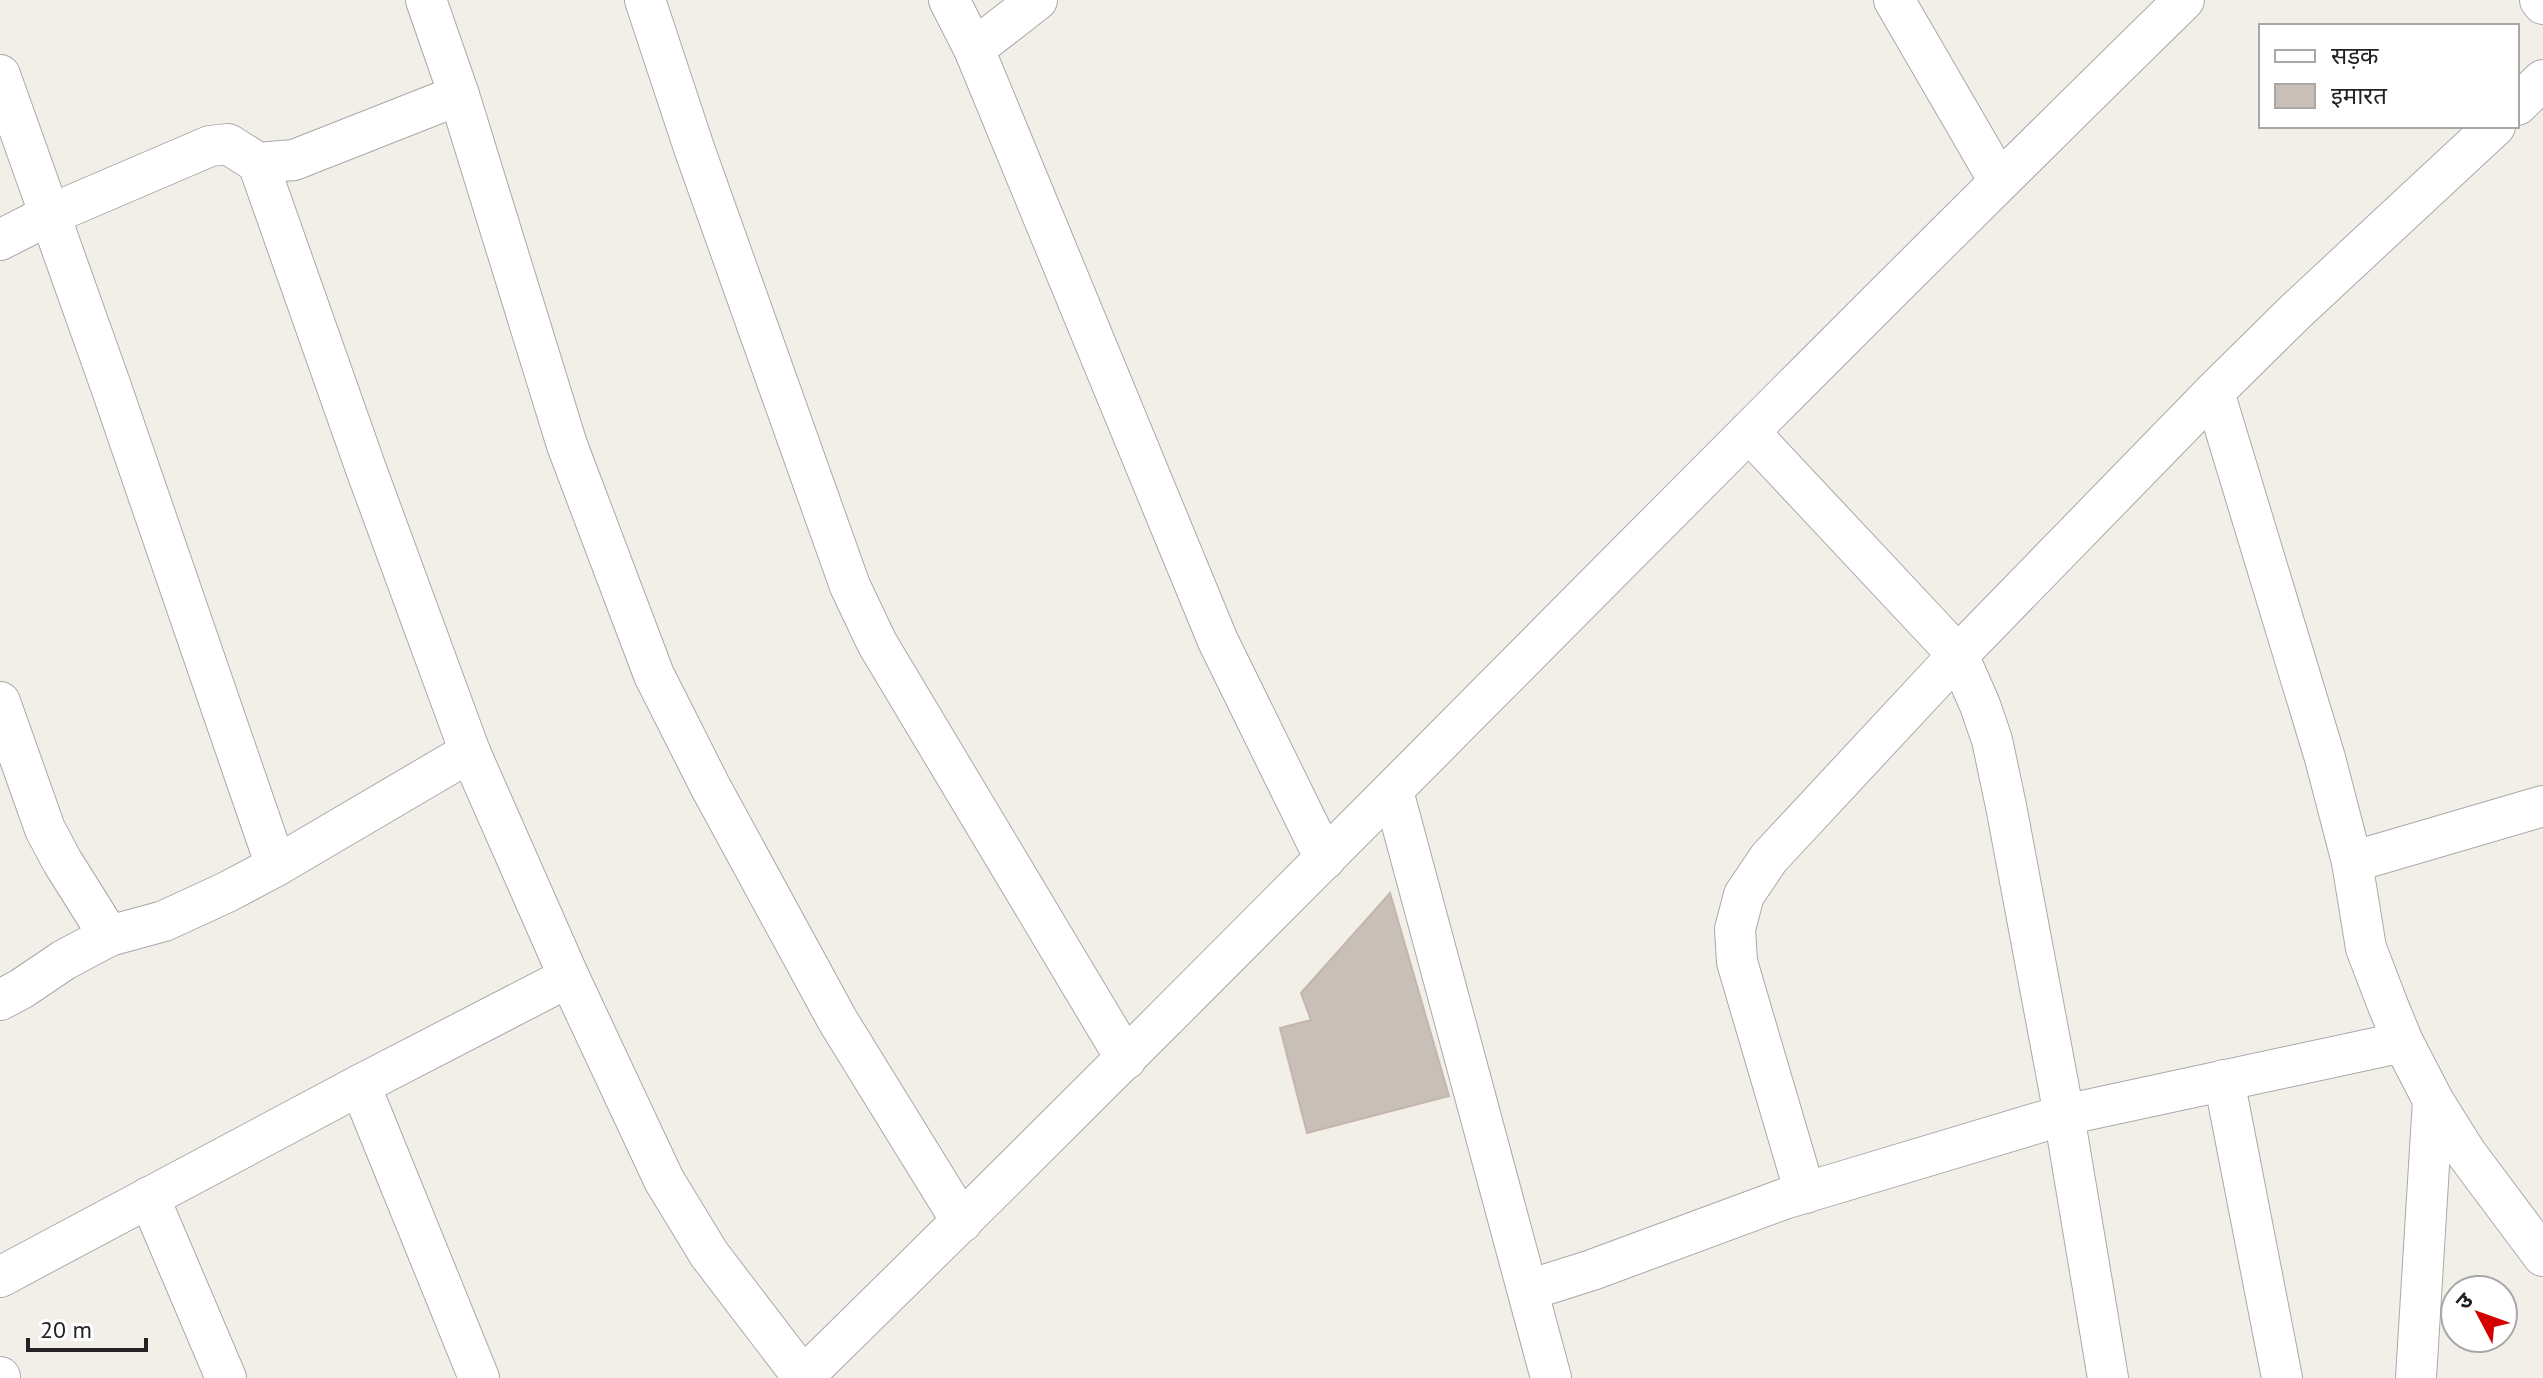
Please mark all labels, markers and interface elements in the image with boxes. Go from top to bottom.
legend [2259,24,2519,128]
text: सड़क [2331,40,2379,71]
text: इमारत [2331,80,2388,111]
north arrow [2439,1274,2519,1354]
text: उ [2449,1286,2479,1315]
scale bar [28,1302,146,1352]
text: 20 m [40,1314,92,1345]

